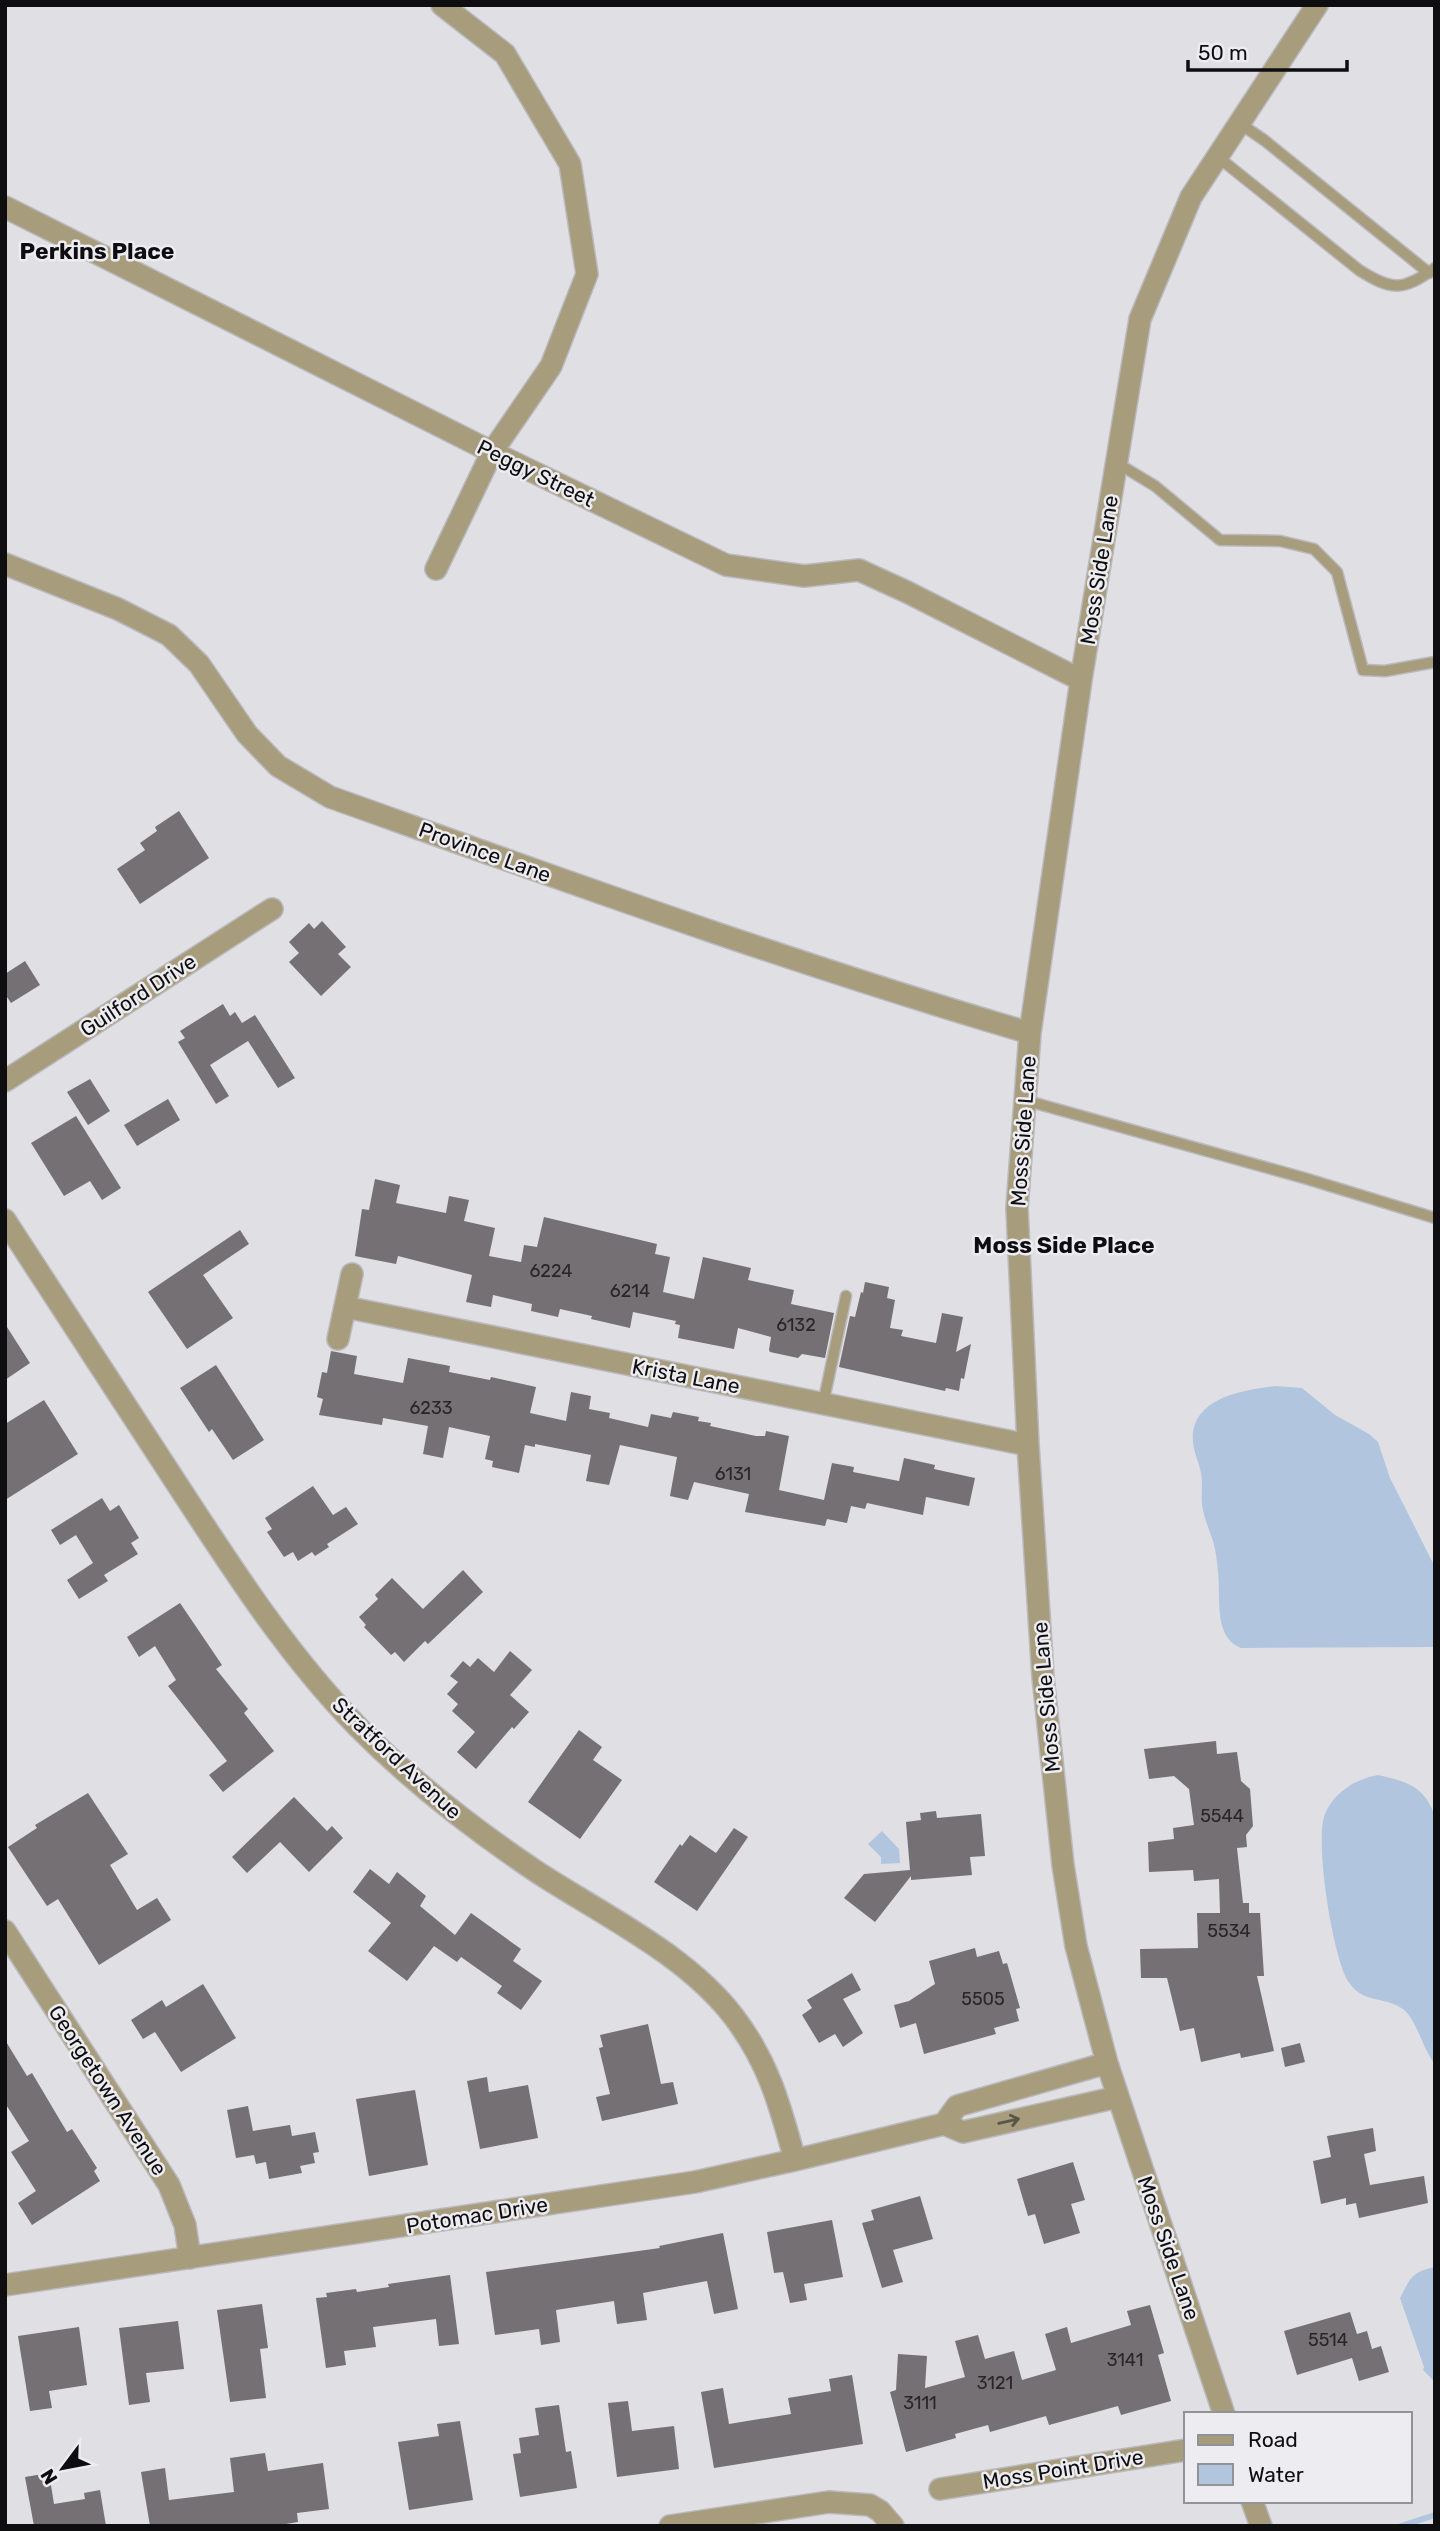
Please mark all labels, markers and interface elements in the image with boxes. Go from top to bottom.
scale bar [1188,28,1347,72]
text: 50 m [1198,40,1248,65]
district label: Perkins Place [20,237,174,265]
street label: Peggy Street [473,434,599,512]
street label: Moss Side Lane [1075,494,1123,646]
street label: Province Lane [416,817,554,887]
street label: Guilford Drive [75,948,201,1042]
street label: Moss Side Lane [1005,1055,1041,1207]
district label: Moss Side Place [973,1231,1155,1259]
house number: 6224 [530,1260,573,1282]
house number: 6214 [610,1280,650,1302]
house number: 6132 [776,1314,816,1336]
street label: Krista Lane [630,1353,742,1399]
house number: 6233 [409,1397,453,1419]
house number: 6131 [715,1463,751,1485]
street label: Moss Side Lane [1027,1621,1065,1773]
street label: Stratford Avenue [327,1692,467,1824]
house number: 5544 [1200,1805,1244,1827]
house number: 5534 [1207,1920,1251,1942]
house number: 5505 [961,1988,1005,2010]
street label: Georgetown Avenue [44,2000,172,2180]
one-way arrow [997,2114,1020,2128]
street label: Moss Side Lane [1133,2173,1205,2323]
street label: Potomac Drive [404,2191,550,2239]
house number: 5514 [1308,2329,1348,2351]
house number: 3141 [1107,2349,1143,2371]
house number: 3121 [977,2372,1013,2394]
house number: 3111 [903,2392,937,2414]
legend [1184,2412,1412,2503]
text: Road [1248,2427,1298,2452]
north arrow [28,2433,98,2503]
street label: Moss Point Drive [981,2444,1145,2494]
text: Water [1248,2462,1304,2487]
text: N [36,2465,62,2489]

